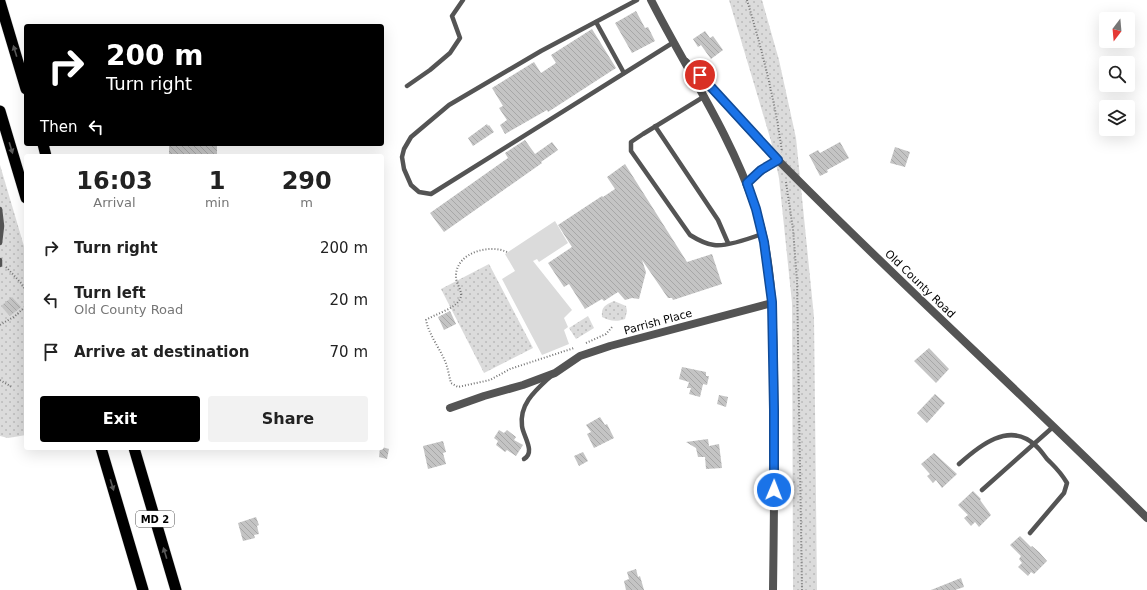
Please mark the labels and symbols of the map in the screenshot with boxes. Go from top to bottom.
north arrow [1099,12,1135,48]
one-way arrow [12,45,18,57]
pin [683,58,717,92]
one-way arrow [8,143,14,155]
street label: Old County Road [882,247,958,321]
street label: Parrish Place [622,307,694,337]
position arrow [753,469,795,511]
one-way arrow [109,480,115,492]
road number: MD 2 [136,511,174,527]
one-way arrow [162,546,168,558]

